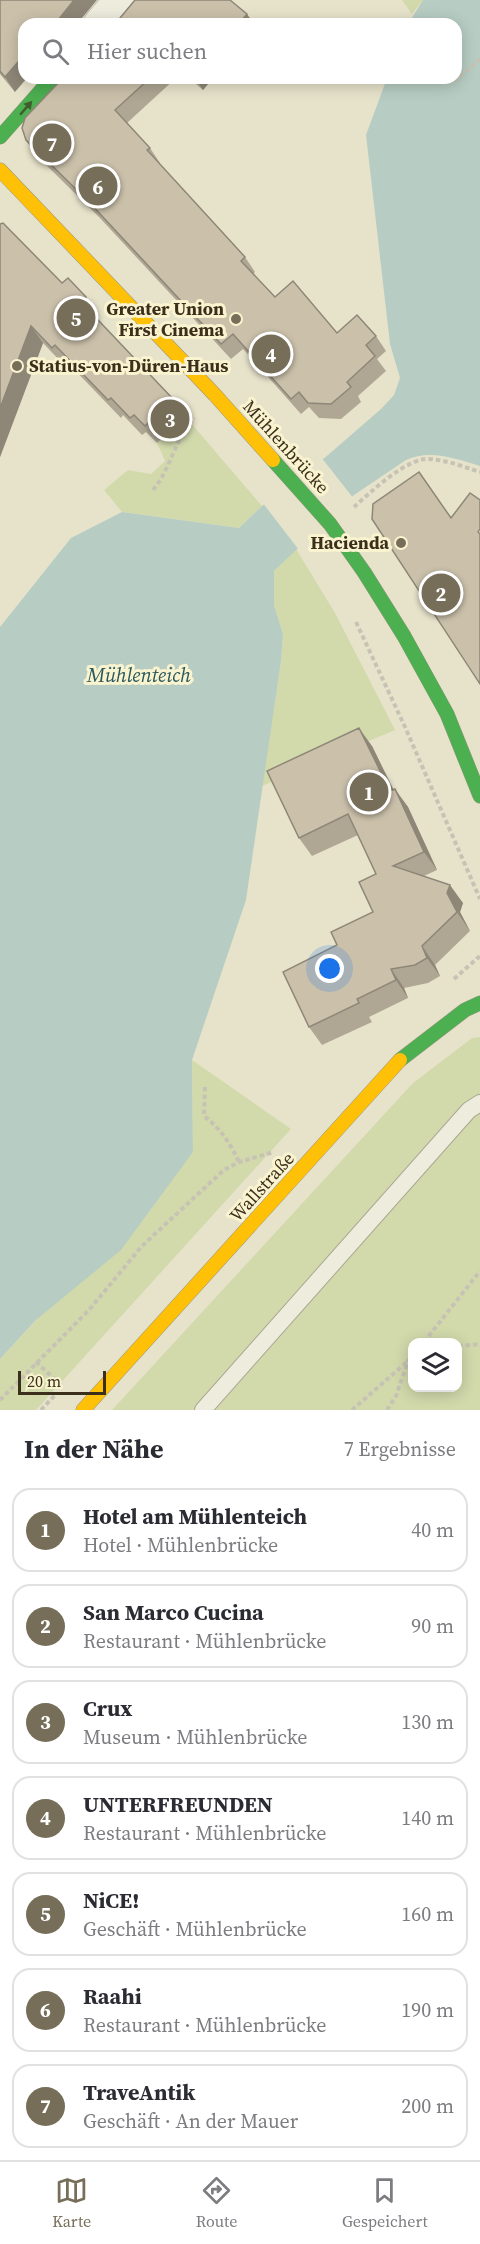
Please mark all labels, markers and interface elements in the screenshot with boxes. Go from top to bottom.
search box [18,18,462,84]
icon: search [39,35,72,68]
text: Hier suchen [87,36,207,66]
one-way arrow [19,100,33,115]
pin: 7 [32,120,72,166]
pin: 6 [78,164,118,208]
pin: 5 [56,296,96,340]
place label: Greater Union First Cinema [106,296,224,342]
marker: Greater Union First Cinema [229,312,243,326]
pin: 4 [252,332,290,376]
place label: Statius-von-Düren-Haus [29,353,228,378]
marker: Statius-von-Düren-Haus [10,359,24,373]
street label: Mühlenbrücke [238,394,335,499]
pin: 3 [150,396,190,442]
place label: Hacienda [311,530,389,555]
marker: Hacienda [394,536,408,550]
pin: 2 [422,570,460,616]
water label: Mühlenteich [86,661,191,689]
pin: 1 [350,770,388,814]
your location [315,954,344,983]
street label: Wallstraße [224,1146,300,1227]
map controls [408,1338,462,1392]
button: layers [408,1338,462,1392]
scale bar [18,1368,106,1396]
text: 20 m [27,1370,61,1392]
text: In der Nähe [24,1431,164,1467]
text: 7 Ergebnisse [344,1435,456,1463]
text: Hotel am Mühlenteich [83,1501,307,1531]
text: 1 [40,1516,51,1544]
text: 40 m [411,1516,454,1544]
text: Hotel · Mühlenbrücke [83,1531,278,1559]
text: San Marco Cucina [83,1597,264,1627]
text: 2 [40,1612,51,1640]
text: 90 m [411,1612,454,1640]
text: Restaurant · Mühlenbrücke [83,1627,327,1655]
text: Crux [83,1693,132,1723]
text: 3 [40,1708,51,1736]
text: 130 m [401,1708,454,1736]
text: Museum · Mühlenbrücke [83,1723,307,1751]
text: UNTERFREUNDEN [83,1789,273,1819]
text: 4 [40,1804,51,1832]
text: 140 m [401,1804,454,1832]
text: Restaurant · Mühlenbrücke [83,1819,327,1847]
text: NiCE! [83,1885,140,1915]
text: 5 [40,1900,51,1928]
text: 160 m [401,1900,454,1928]
text: Geschäft · Mühlenbrücke [83,1915,307,1943]
text: Raahi [83,1981,142,2011]
text: 6 [40,1996,51,2024]
text: 190 m [401,1996,454,2024]
text: Restaurant · Mühlenbrücke [83,2011,327,2039]
text: TraveAntik [83,2077,195,2107]
text: 7 [40,2092,51,2120]
text: 200 m [401,2092,454,2120]
text: Geschäft · An der Mauer [83,2107,298,2135]
tab: Karte [52,2174,91,2232]
tab: Route [196,2174,237,2232]
tab: Gespeichert [342,2174,428,2232]

